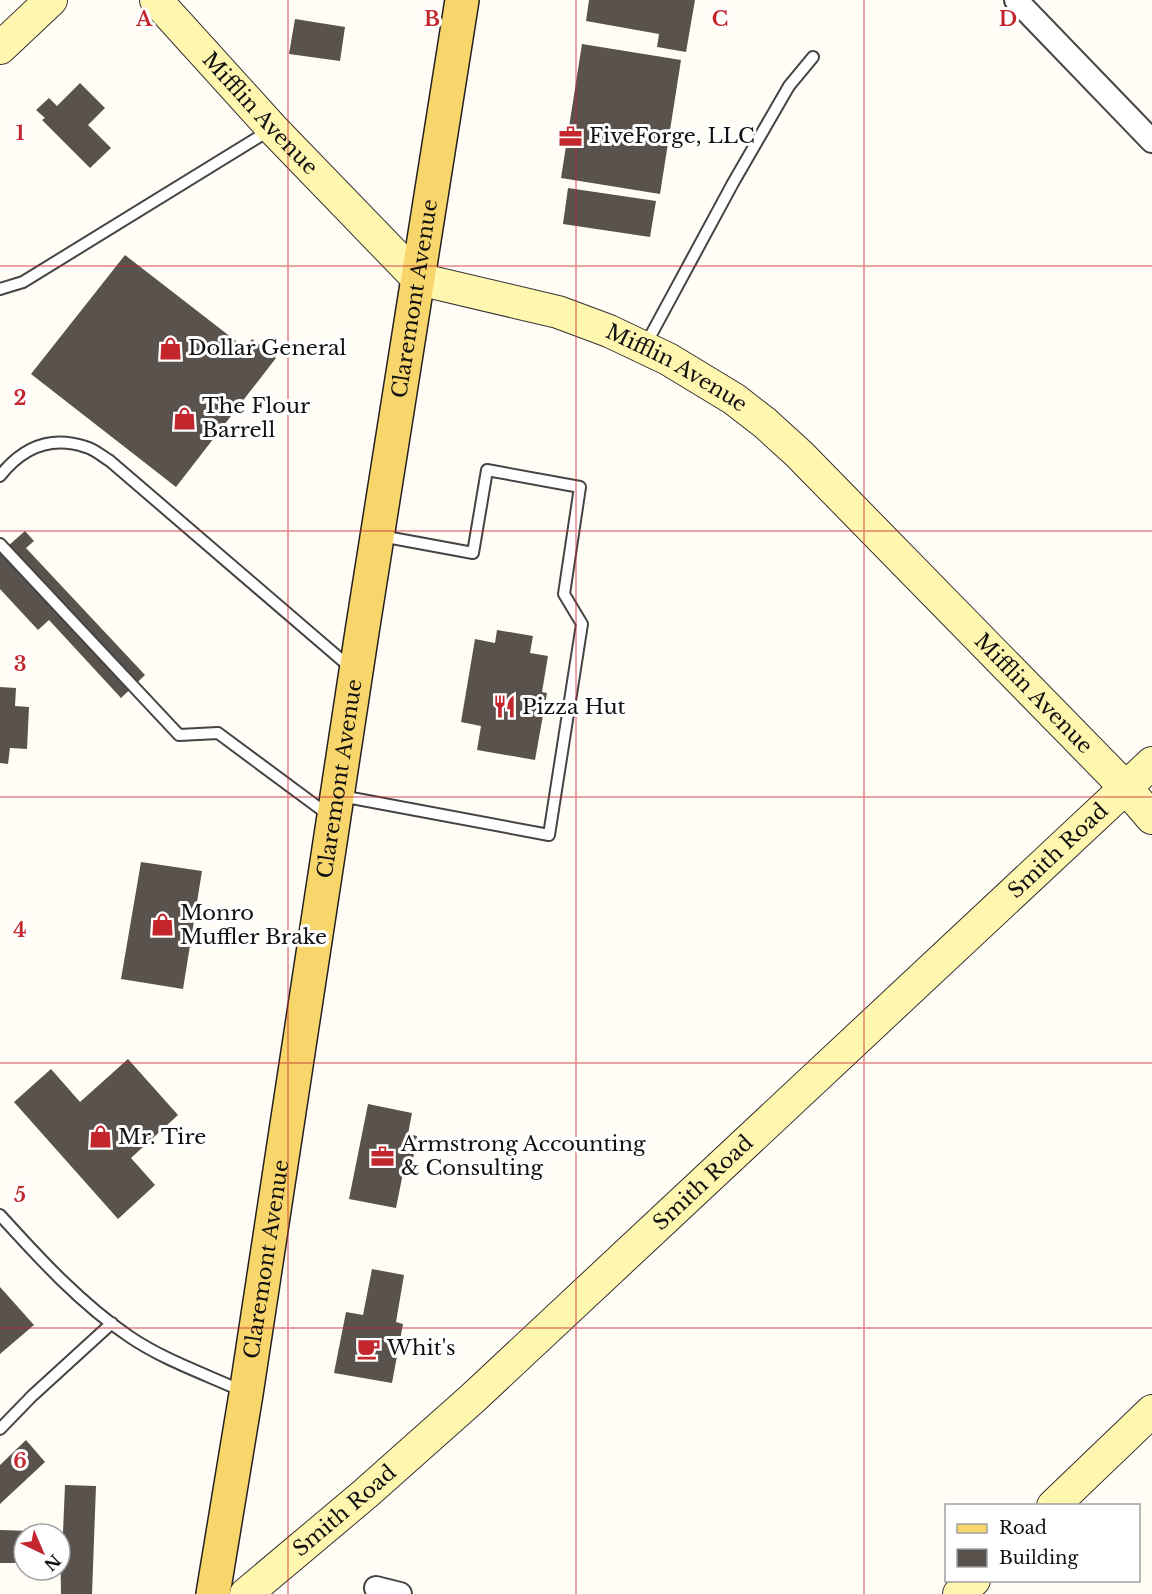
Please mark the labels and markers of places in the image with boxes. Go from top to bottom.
office icon: FiveForge, LLC [558,123,584,149]
place label: FiveForge, LLC [589,123,755,149]
shop icon: Dollar General [157,335,183,361]
place label: Dollar General [188,335,347,361]
place label: The Flour Barrell [202,393,310,443]
shop icon: The Flour Barrell [171,405,197,431]
restaurant icon: Pizza Hut [491,694,517,720]
place label: Pizza Hut [522,694,625,720]
place label: Monro Muffler Brake [180,900,327,950]
shop icon: Monro Muffler Brake [149,912,175,938]
shop icon: Mr. Tire [87,1124,113,1150]
place label: Mr. Tire [118,1124,206,1150]
place label: Armstrong Accounting & Consulting [400,1131,646,1181]
office icon: Armstrong Accounting & Consulting [370,1143,396,1169]
cafe icon: Whit's [356,1335,382,1361]
place label: Whit's [386,1335,455,1361]

